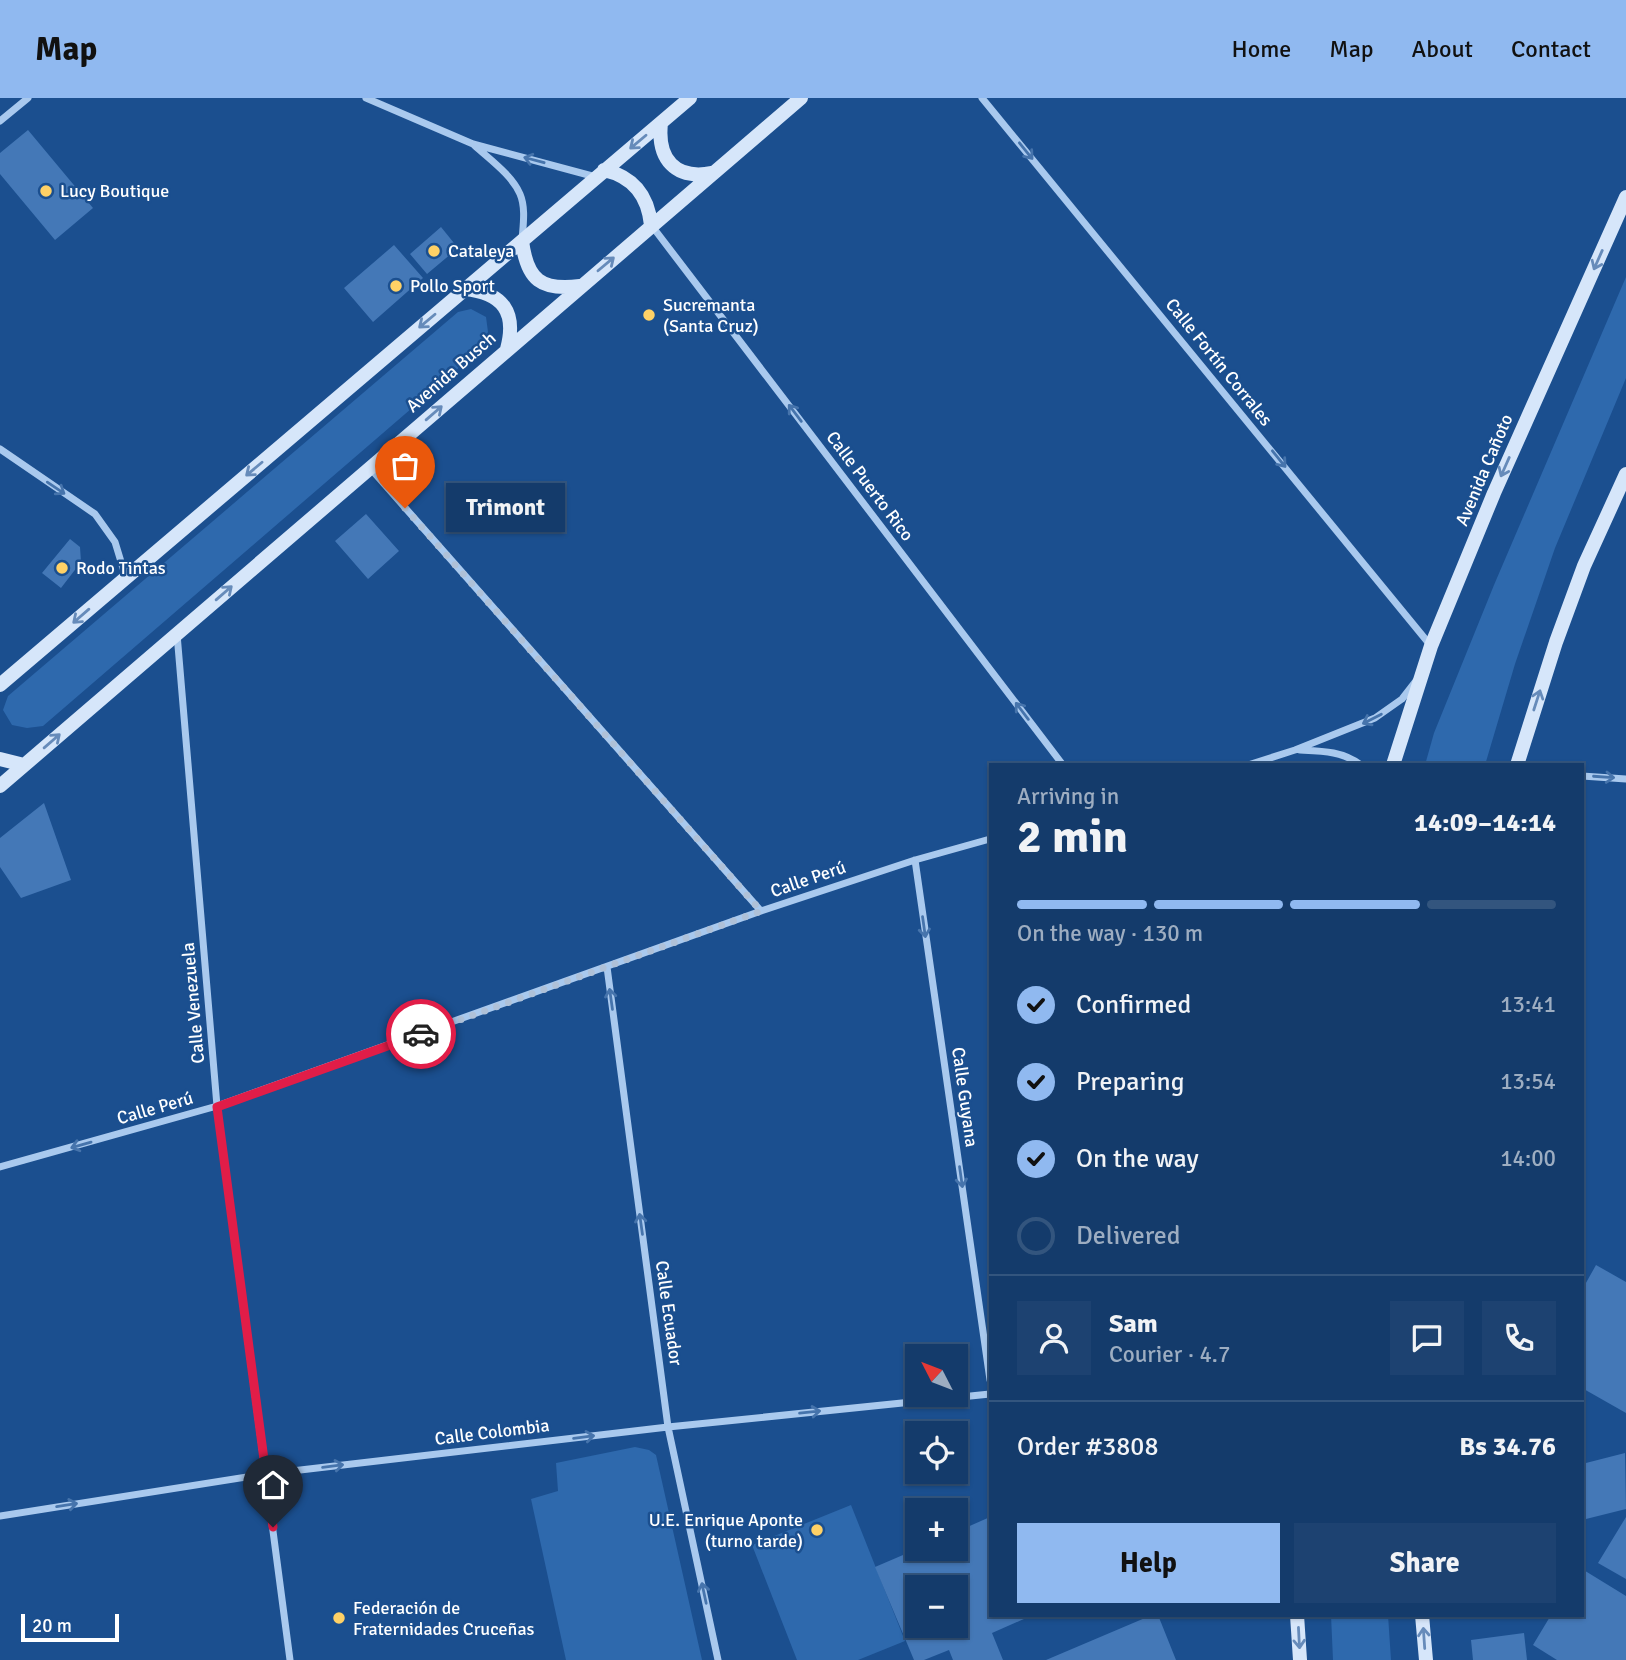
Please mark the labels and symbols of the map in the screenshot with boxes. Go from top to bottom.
one-way arrow [629,134,647,150]
one-way arrow [1018,141,1033,159]
one-way arrow [524,153,546,166]
place label: Lucy Boutique [60,180,169,202]
marker: Lucy Boutique [38,183,54,199]
place label: Cataleya [448,240,514,262]
marker: Cataleya [426,243,442,259]
one-way arrow [1591,248,1604,270]
one-way arrow [597,256,615,272]
place label: Pollo Sport [410,275,495,297]
marker: Pollo Sport [388,278,404,294]
place label: Sucremanta (Santa Cruz) [663,294,759,337]
street label: Calle Fortín Corrales [1161,294,1277,430]
marker: Sucremanta (Santa Cruz) [641,307,657,323]
one-way arrow [419,313,437,329]
street label: Avenida Busch [402,327,500,417]
one-way arrow [787,404,802,423]
one-way arrow [425,405,443,421]
street label: Avenida Cañoto [1451,411,1517,529]
street label: Calle Puerto Rico [822,427,918,545]
pin [375,436,435,508]
one-way arrow [1271,450,1286,468]
one-way arrow [1498,456,1511,477]
one-way arrow [245,461,263,477]
one-way arrow [46,481,65,495]
callout: Trimont [447,484,566,532]
place label: Rodo Tintas [76,557,166,579]
marker: Rodo Tintas [54,560,70,576]
one-way arrow [215,585,233,601]
one-way arrow [72,608,90,624]
one-way arrow [1532,689,1544,711]
one-way arrow [1015,701,1030,720]
one-way arrow [1362,712,1383,726]
one-way arrow [43,733,61,749]
one-way arrow [1592,771,1615,784]
street label: Calle Perú [767,856,849,902]
one-way arrow [918,915,931,938]
street label: Calle Venezuela [177,941,209,1065]
one-way arrow [604,988,617,1011]
courier [386,999,456,1069]
street label: Calle Guyana [947,1046,983,1148]
street label: Calle Perú [114,1087,196,1129]
one-way arrow [70,1139,92,1152]
one-way arrow [955,1165,968,1188]
one-way arrow [635,1214,648,1236]
street label: Calle Ecuador [651,1259,687,1367]
north arrow [905,1344,968,1407]
one-way arrow [798,1406,821,1419]
street label: Calle Colombia [433,1414,551,1450]
one-way arrow [572,1430,595,1443]
pin [243,1455,303,1527]
one-way arrow [322,1459,344,1472]
one-way arrow [56,1498,78,1511]
place label: U.E. Enrique Aponte (turno tarde) [649,1509,803,1552]
marker: U.E. Enrique Aponte (turno tarde) [809,1522,825,1538]
one-way arrow [697,1582,711,1605]
place label: Federación de Fraternidades Cruceñas [353,1597,535,1640]
marker: Federación de Fraternidades Cruceñas [331,1610,347,1626]
scale bar [21,1611,119,1643]
one-way arrow [1292,1626,1305,1649]
one-way arrow [1417,1627,1430,1649]

